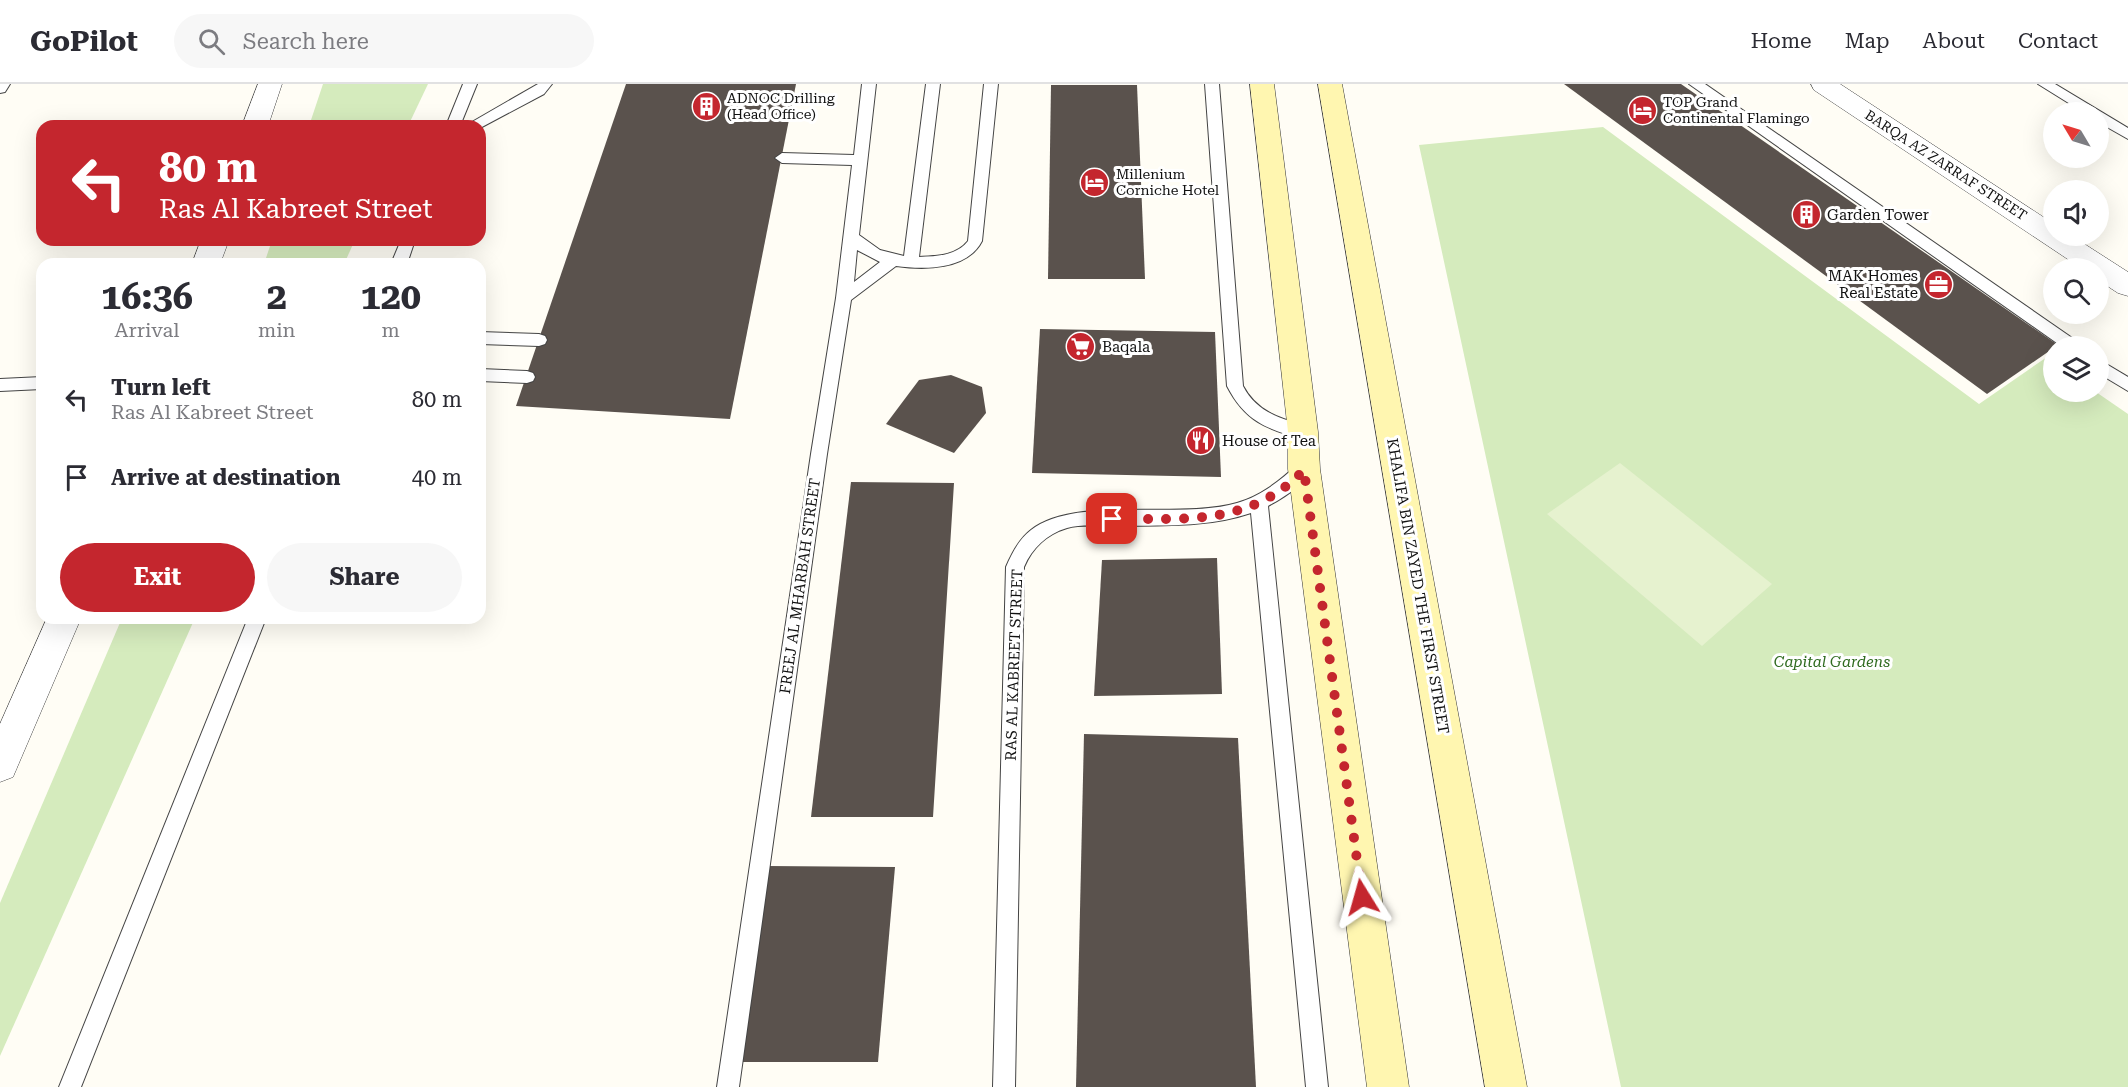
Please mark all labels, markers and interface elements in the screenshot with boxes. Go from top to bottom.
search box [174,14,594,68]
text: GoPilot [30,25,138,58]
icon: search [195,25,228,58]
text: Search here [243,29,369,54]
text: Home [1751,29,1812,53]
text: Map [1845,29,1890,53]
text: About [1923,29,1985,53]
text: Contact [2018,29,2098,53]
building icon: ADNOC Drilling (Head Office) [690,90,722,122]
place label: ADNOC Drilling (Head Office) [727,90,835,122]
hotel icon: TOP Grand Continental Flamingo [1626,94,1658,126]
place label: TOP Grand Continental Flamingo [1663,94,1810,126]
north arrow [2043,102,2109,168]
map controls [2043,102,2109,402]
street label: BARQA AZ ZARRAF STREET [1862,107,2030,223]
text: 80 m [159,143,257,192]
icon: left [60,144,138,222]
hotel icon: Millenium Corniche Hotel [1079,166,1111,198]
place label: Millenium Corniche Hotel [1116,166,1220,198]
button: sound [2043,180,2109,246]
text: Ras Al Kabreet Street [159,193,432,225]
building icon: Garden Tower [1790,199,1822,231]
place label: Garden Tower [1827,206,1929,224]
button: search [2043,258,2109,324]
place label: MAK Homes Real Estate [1828,267,1918,302]
office icon: MAK Homes Real Estate [1923,269,1955,301]
text: 16:36 [101,276,193,318]
text: 2 [267,276,287,318]
text: 120 [361,276,421,318]
text: Arrival [114,318,179,342]
text: min [258,318,295,342]
text: m [382,318,400,342]
supermarket icon: Baqala [1065,331,1097,363]
button: layers [2043,336,2109,402]
place label: Baqala [1102,338,1150,356]
text: Turn left [111,375,211,400]
icon: left [60,383,93,416]
text: 80 m [412,387,462,412]
text: Ras Al Kabreet Street [111,400,314,424]
restaurant icon: House of Tea [1185,425,1217,457]
place label: House of Tea [1222,432,1316,450]
street label: KHALIFA BIN ZAYED THE FIRST STREET [1383,437,1453,735]
icon: arrive [60,461,93,494]
text: Arrive at destination [111,465,340,490]
text: 40 m [412,465,462,490]
street label: FREEJ AL MHARBAH STREET [776,477,824,695]
pin [1086,493,1137,544]
icon: arrive [1095,502,1128,535]
button: Exit [60,543,255,612]
button: Share [267,543,462,612]
street label: RAS AL KABREET STREET [1002,569,1026,761]
park label: Capital Gardens [1774,653,1890,671]
position arrow [1330,865,1394,929]

